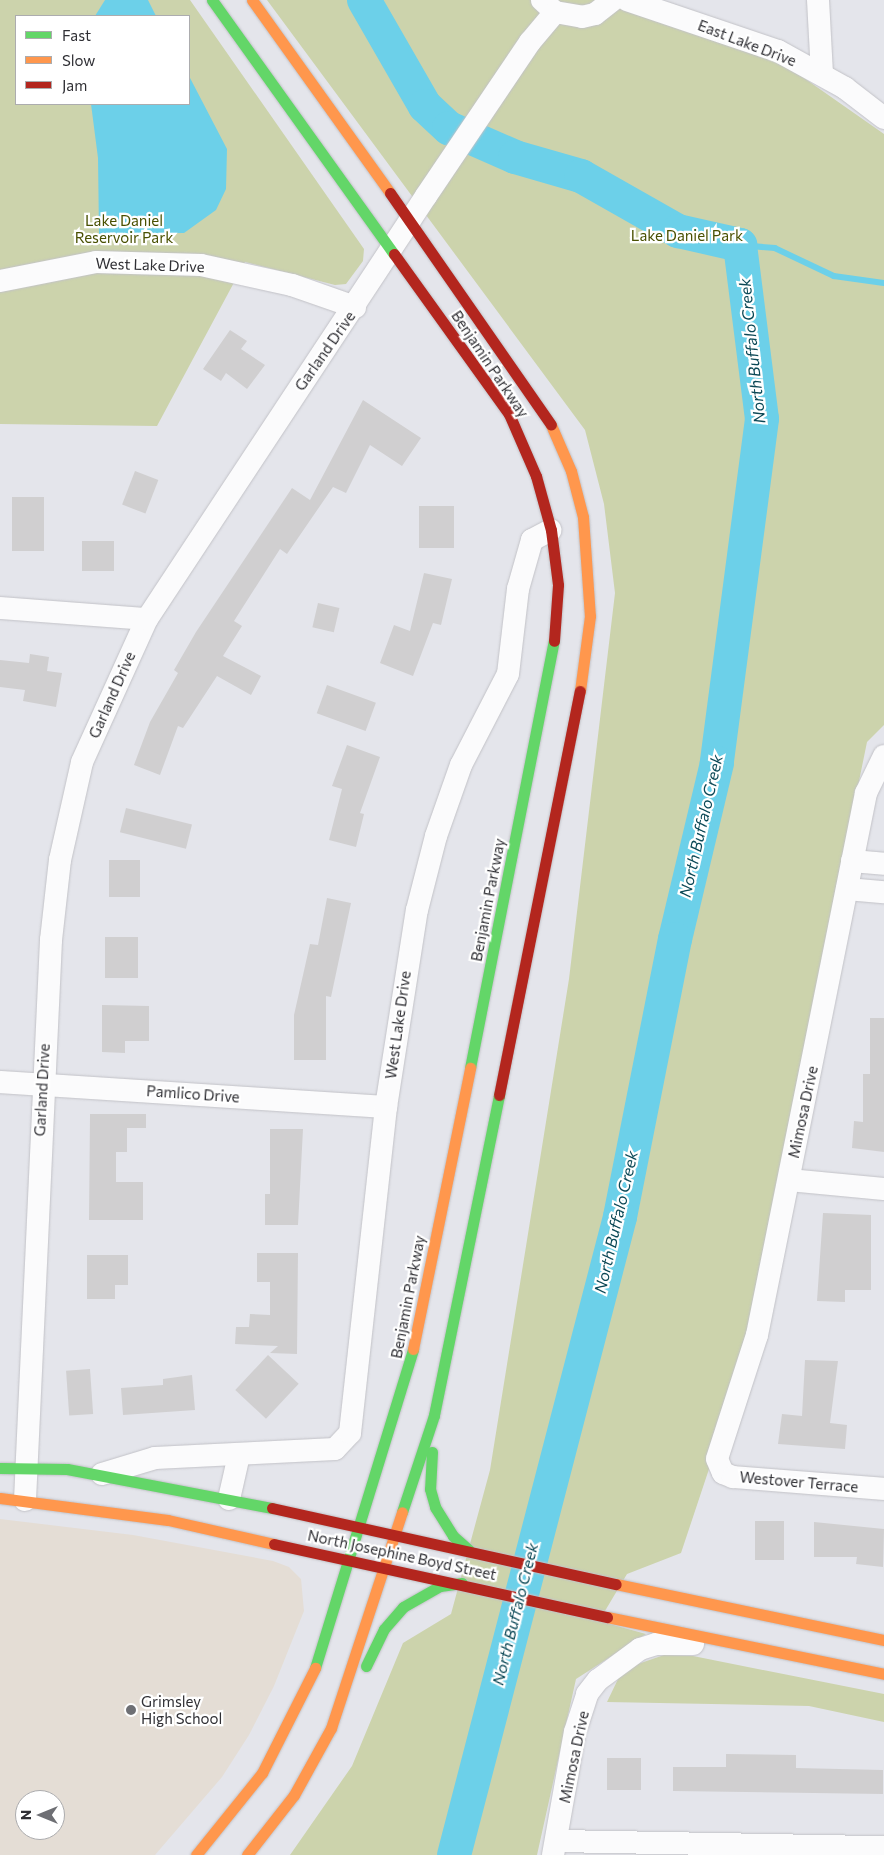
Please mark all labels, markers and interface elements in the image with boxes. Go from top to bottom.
legend [15,15,190,105]
street label: East Lake Drive [695,16,799,70]
text: Fast [62,26,91,44]
text: Slow [62,51,95,69]
text: Jam [62,76,87,94]
park label: Lake Daniel Reservoir Park [75,211,173,246]
park label: Lake Daniel Park [631,227,743,245]
street label: West Lake Drive [95,254,205,276]
water label: North Buffalo Creek [735,277,769,425]
street label: Benjamin Parkway [448,307,532,421]
street label: Garland Drive [291,308,359,394]
street label: Garland Drive [85,649,139,741]
water label: North Buffalo Creek [675,753,727,899]
street label: Benjamin Parkway [467,837,509,963]
street label: West Lake Drive [381,970,415,1080]
street label: Garland Drive [31,1043,53,1137]
street label: Mimosa Drive [784,1064,822,1160]
street label: Pamlico Drive [146,1082,240,1106]
water label: North Buffalo Creek [590,1149,642,1295]
street label: Benjamin Parkway [387,1234,429,1360]
street label: Westover Terrace [739,1468,859,1496]
street label: North Josephine Boyd Street [306,1526,498,1584]
water label: North Buffalo Creek [488,1541,542,1687]
place label: Grimsley High School [141,1692,222,1727]
marker: Grimsley High School [125,1704,137,1716]
street label: Mimosa Drive [555,1709,593,1805]
north arrow [15,1790,65,1840]
text: N [17,1810,34,1820]

